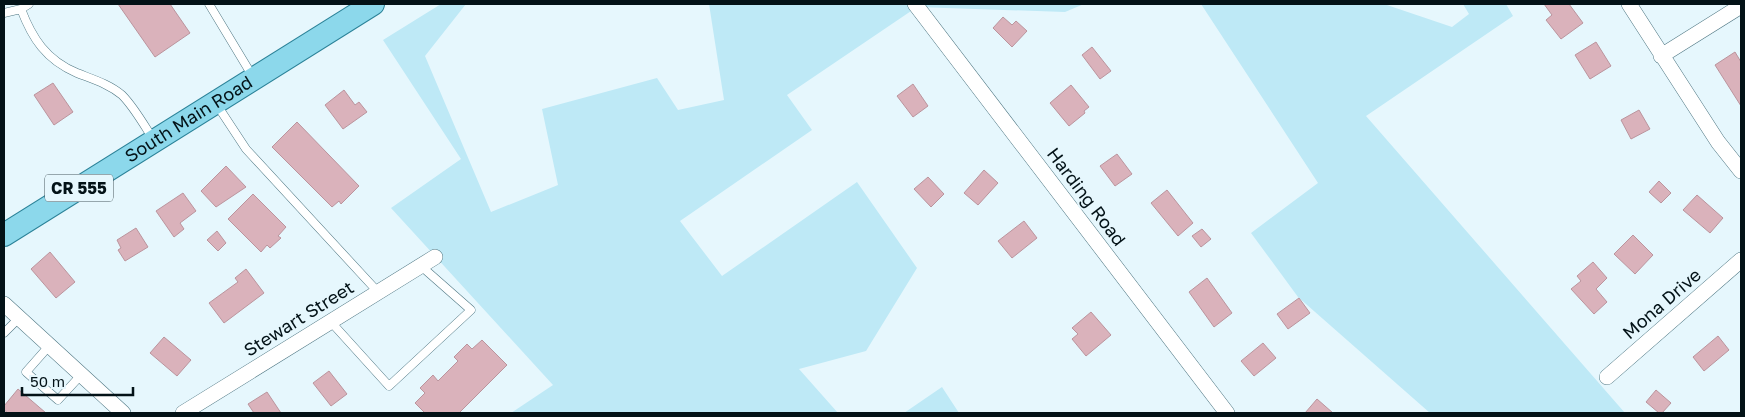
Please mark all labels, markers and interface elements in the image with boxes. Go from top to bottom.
street label: South Main Road [120,70,256,167]
street label: Harding Road [1043,143,1131,250]
road number: CR 555 [45,174,113,202]
street label: Mona Drive [1618,263,1705,343]
street label: Stewart Street [239,276,357,361]
scale bar [22,364,134,396]
text: 50 m [30,372,65,390]

